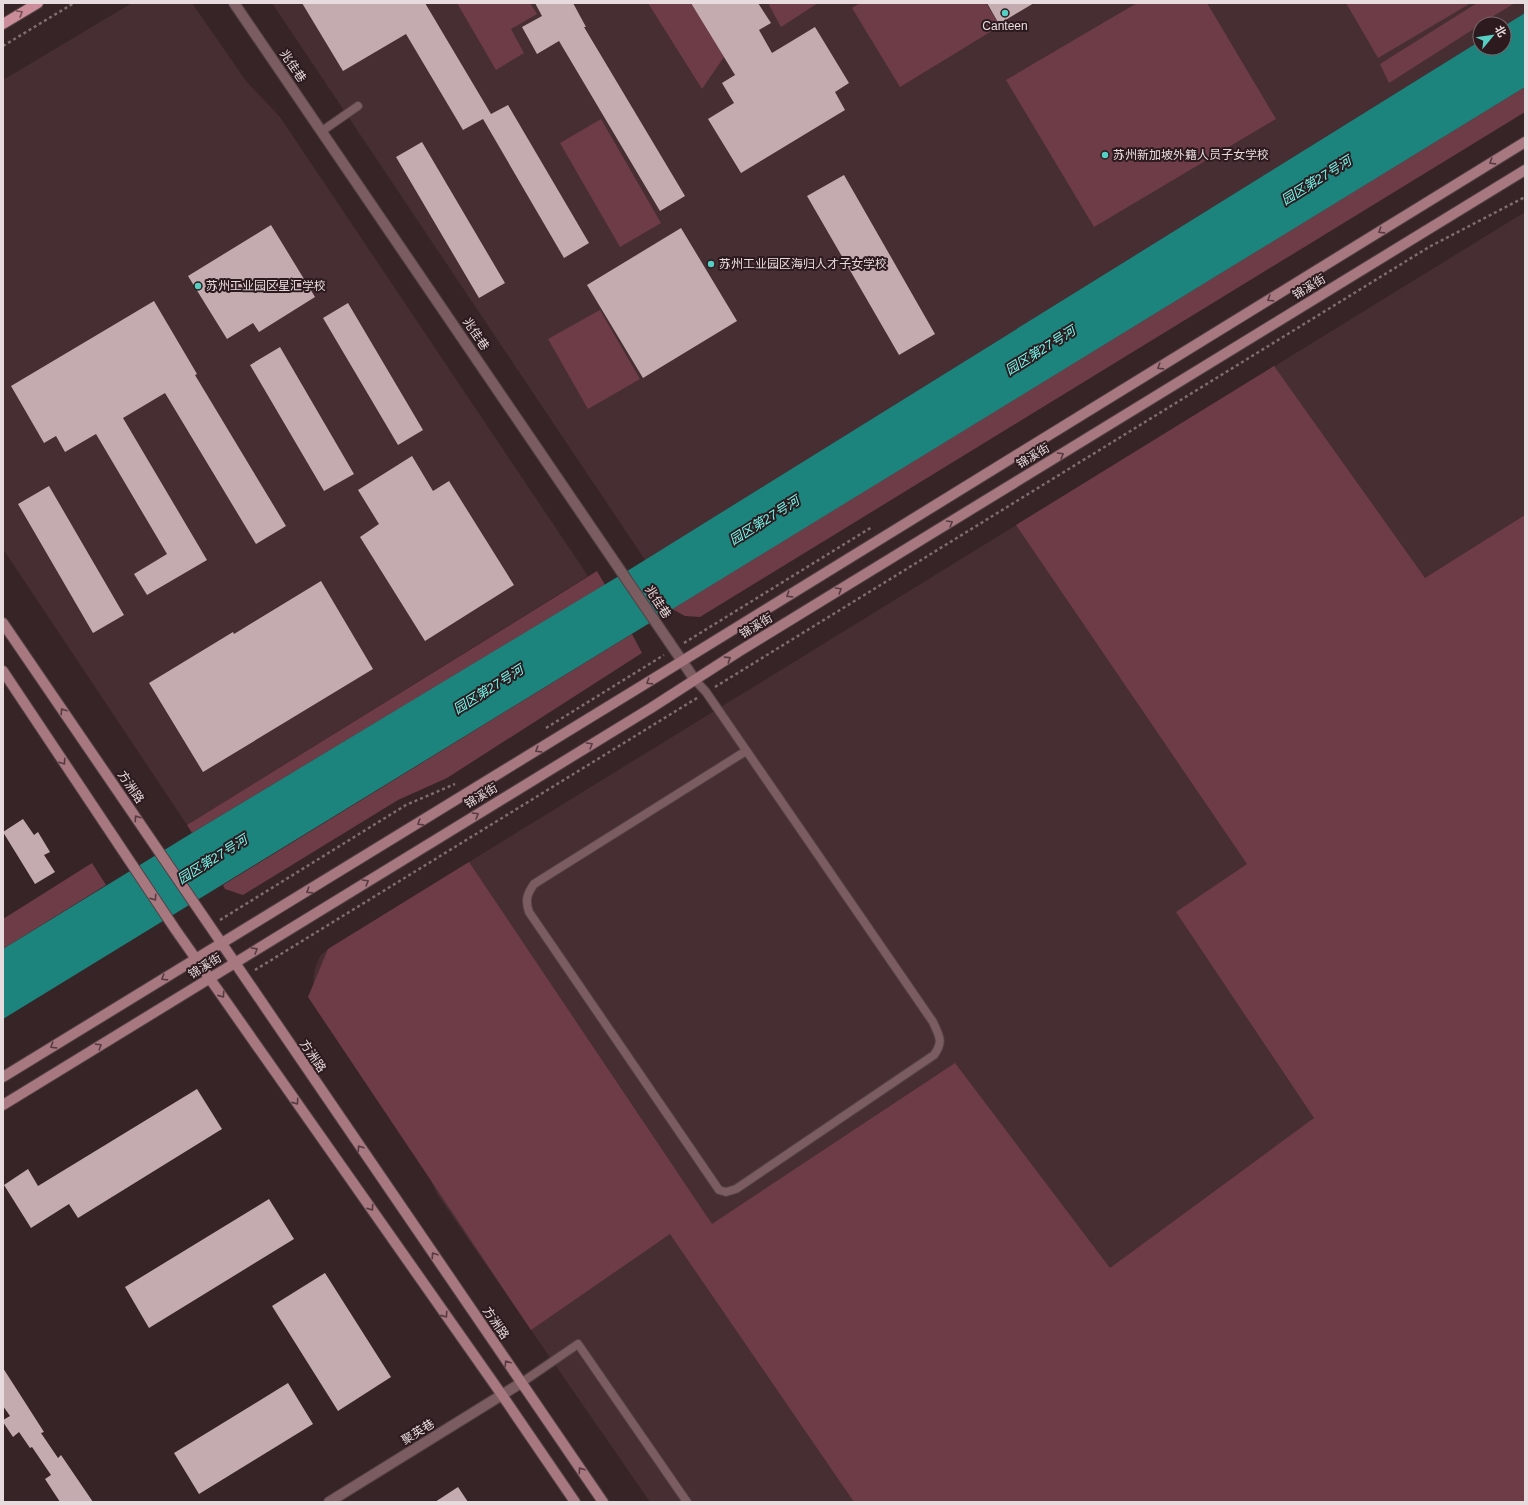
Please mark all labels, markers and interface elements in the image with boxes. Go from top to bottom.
marker: Canteen [1000,8,1010,18]
one-way arrow [16,11,23,18]
north arrow [1472,16,1512,56]
place label: Canteen [982,19,1028,33]
text: 北 [1493,23,1509,39]
street label: 兆佳巷 [277,47,309,85]
place label: 苏州新加坡外籍人员子女学校 [1113,148,1269,162]
marker: 苏州新加坡外籍人员子女学校 [1100,150,1110,160]
water label: 园区第27号河 [1279,151,1356,208]
one-way arrow [1489,158,1496,165]
one-way arrow [1378,226,1385,233]
place label: 苏州工业园区海归人才子女学校 [719,257,887,271]
marker: 苏州工业园区海归人才子女学校 [706,259,716,269]
street label: 锦溪街 [1290,272,1328,302]
place label: 苏州工业园区星汇学校 [206,279,326,293]
marker: 苏州工业园区星汇学校 [193,281,203,291]
one-way arrow [1267,294,1274,301]
street label: 兆佳巷 [460,315,492,353]
water label: 园区第27号河 [1003,321,1080,378]
one-way arrow [1157,362,1164,370]
street label: 锦溪街 [1014,441,1052,471]
one-way arrow [1057,452,1064,459]
water label: 园区第27号河 [727,491,804,548]
one-way arrow [946,520,953,527]
street label: 兆佳巷 [642,583,674,621]
one-way arrow [835,588,842,595]
one-way arrow [786,591,793,598]
street label: 锦溪街 [737,611,775,641]
one-way arrow [724,656,731,663]
water label: 园区第27号河 [451,660,528,717]
one-way arrow [646,677,653,685]
one-way arrow [60,708,68,715]
one-way arrow [586,743,593,750]
one-way arrow [535,745,542,753]
one-way arrow [58,758,66,765]
street label: 方洲路 [115,768,147,806]
street label: 锦溪街 [462,781,500,811]
one-way arrow [472,812,479,819]
one-way arrow [135,816,142,823]
one-way arrow [417,818,424,825]
water label: 园区第27号河 [175,830,252,887]
one-way arrow [362,880,369,887]
one-way arrow [306,886,313,893]
one-way arrow [149,894,156,901]
one-way arrow [251,948,258,955]
street label: 锦溪街 [186,951,224,981]
one-way arrow [161,974,168,981]
one-way arrow [217,991,225,998]
street label: 方洲路 [297,1037,329,1075]
one-way arrow [50,1042,57,1049]
one-way arrow [95,1043,102,1051]
one-way arrow [291,1097,298,1104]
one-way arrow [357,1145,365,1152]
one-way arrow [366,1204,374,1211]
one-way arrow [432,1253,439,1260]
street label: 方洲路 [480,1304,512,1342]
one-way arrow [440,1310,447,1317]
one-way arrow [505,1360,512,1367]
street label: 聚英巷 [399,1417,437,1447]
one-way arrow [578,1467,586,1474]

